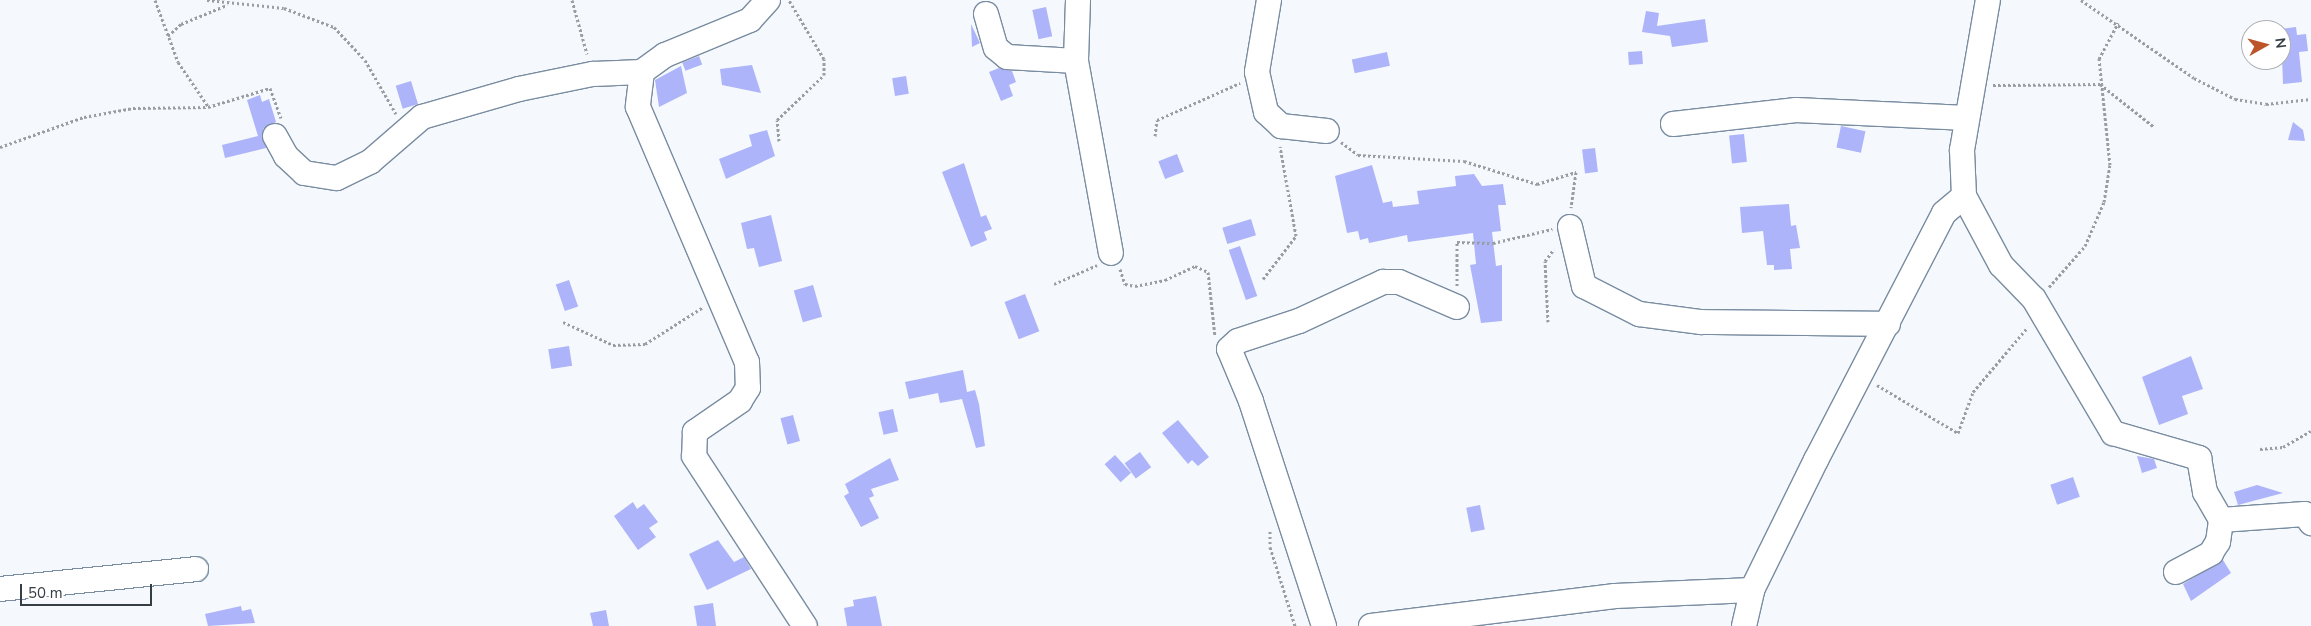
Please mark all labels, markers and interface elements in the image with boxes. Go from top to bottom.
north arrow [2241,20,2291,70]
text: N [2270,37,2290,50]
scale bar [22,574,155,606]
text: 50 m [28,583,63,603]

